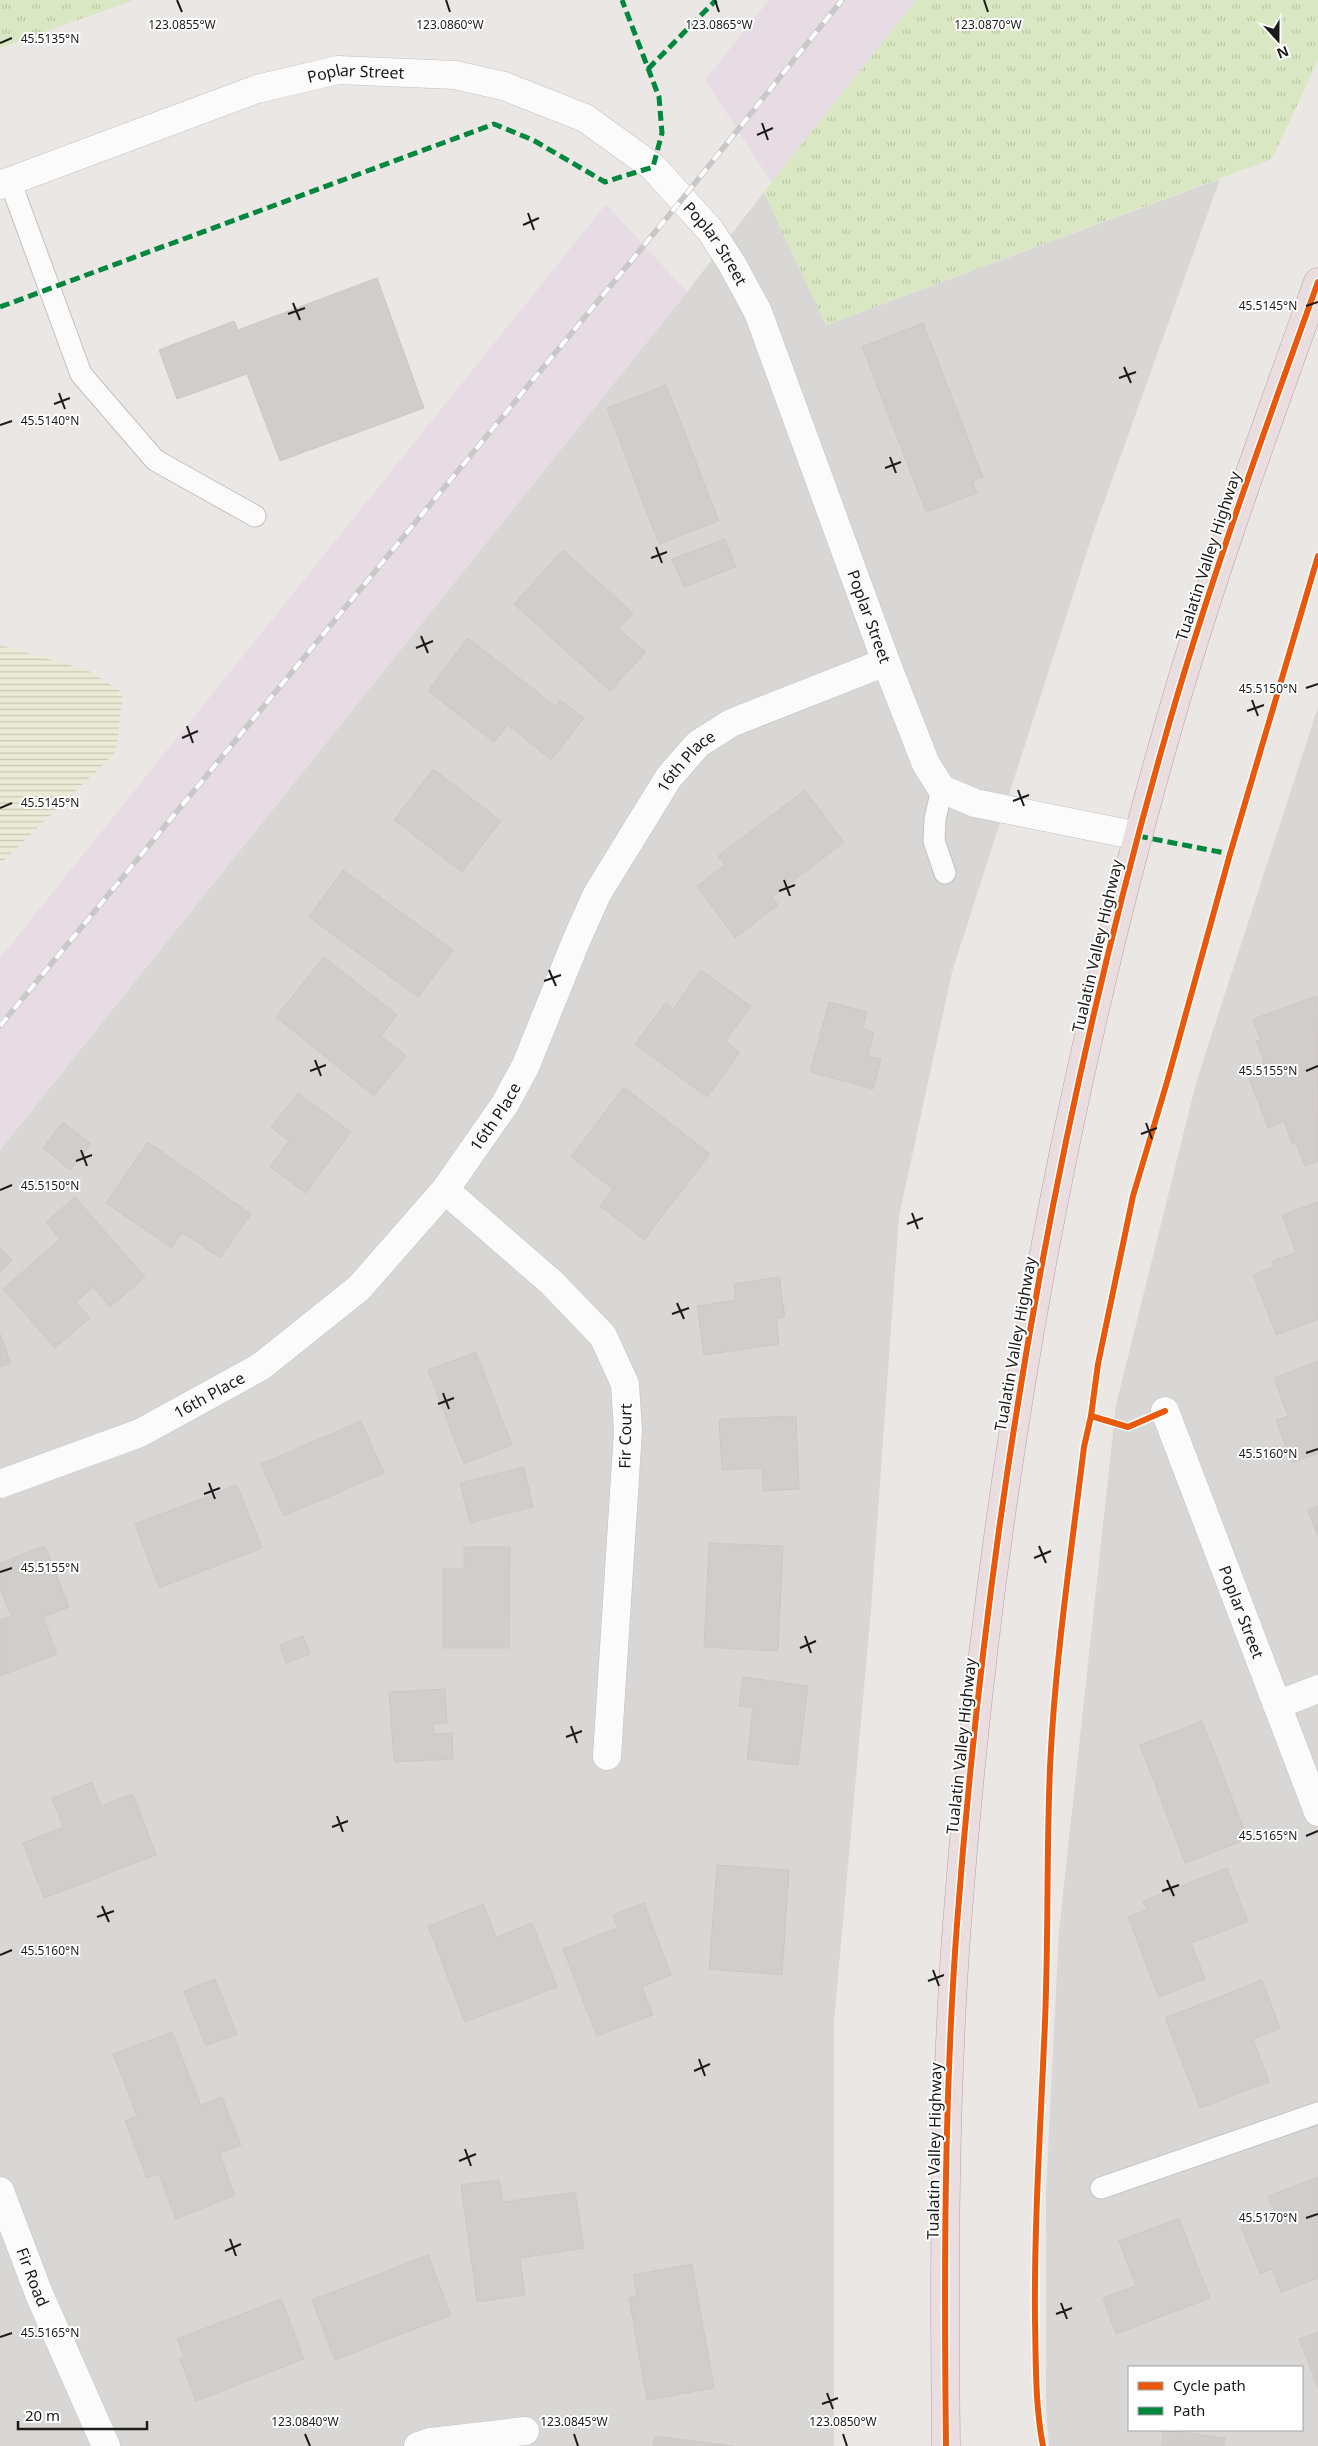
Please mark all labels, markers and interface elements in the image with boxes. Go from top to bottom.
north arrow [1253,15,1303,65]
text: 123.0855°W [148,16,216,33]
text: 123.0860°W [416,16,484,33]
text: 123.0865°W [685,16,753,33]
text: 123.0870°W [954,16,1022,33]
text: 45.5135°N [21,30,79,47]
text: N [1274,42,1292,64]
street label: Poplar Street [305,59,405,88]
street label: Poplar Street [679,197,753,289]
text: 45.5145°N [1239,297,1297,314]
text: 45.5140°N [21,412,79,429]
street label: Tualatin Valley Highway [1170,468,1246,644]
street label: Poplar Street [842,567,897,666]
text: 45.5150°N [1239,680,1297,697]
street label: 16th Place [651,725,719,796]
text: 45.5145°N [21,794,79,811]
street label: Tualatin Valley Highway [1066,856,1128,1035]
text: 45.5155°N [1239,1062,1297,1079]
street label: 16th Place [465,1079,526,1155]
text: 45.5150°N [21,1177,79,1194]
street label: Tualatin Valley Highway [989,1254,1041,1433]
street label: 16th Place [170,1367,249,1423]
street label: Fir Court [613,1403,637,1469]
text: 45.5160°N [1239,1445,1297,1462]
text: 45.5155°N [21,1559,79,1576]
street label: Poplar Street [1214,1562,1269,1662]
street label: Tualatin Valley Highway [941,1656,981,1835]
text: 45.5165°N [1239,1827,1297,1844]
text: 45.5160°N [21,1942,79,1959]
street label: Tualatin Valley Highway [921,2061,947,2240]
text: 45.5170°N [1239,2209,1297,2226]
street label: Fir Road [11,2244,54,2310]
text: 45.5165°N [21,2324,79,2341]
legend [1128,2366,1303,2431]
text: Cycle path [1173,2375,1246,2395]
scale bar [18,2398,146,2430]
text: Path [1173,2400,1205,2420]
text: 20 m [25,2405,60,2425]
text: 123.0840°W [271,2413,339,2430]
text: 123.0845°W [540,2413,608,2430]
text: 123.0850°W [809,2413,877,2430]

